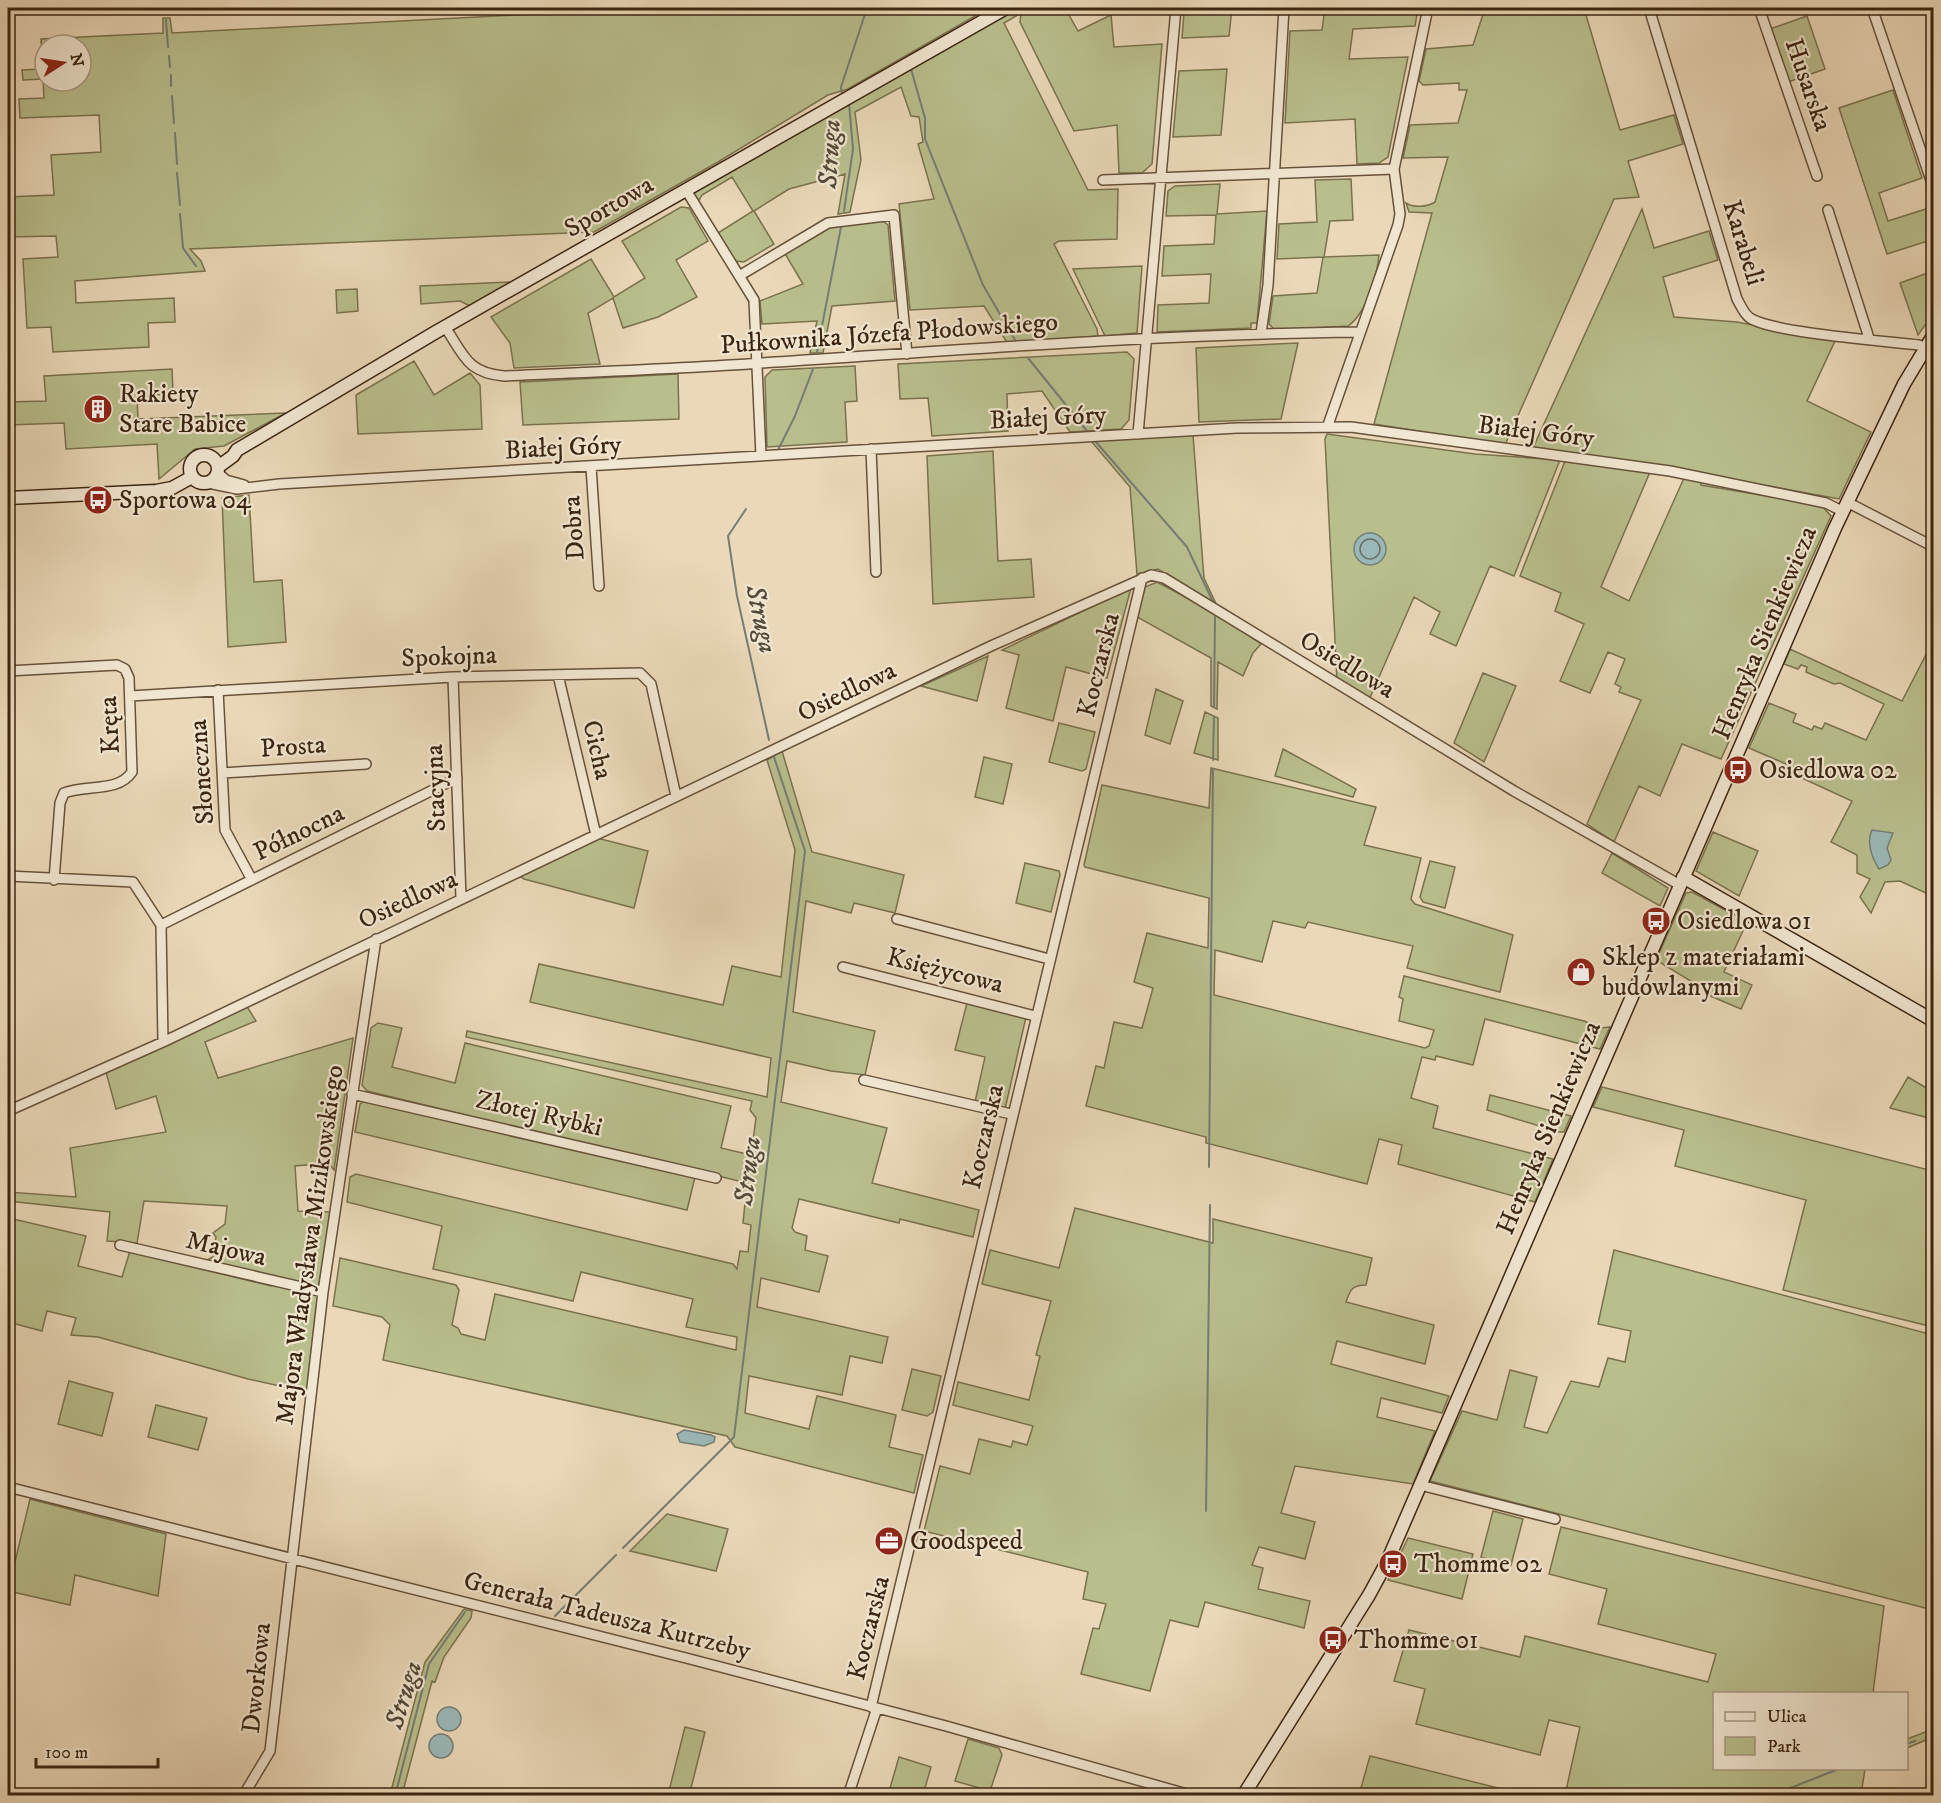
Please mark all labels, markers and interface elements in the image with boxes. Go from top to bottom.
north arrow [33,33,93,93]
street label: Husarska [1777,34,1839,136]
text: N [66,52,88,69]
water label: Struga [811,119,849,190]
street label: Sportowa [559,168,659,246]
street label: Karabeli [1714,196,1772,290]
street label: Pułkownika Józefa Płodowskiego [719,306,1059,362]
place label: Rakiety Stare Babice [119,378,246,441]
building icon: Rakiety Stare Babice [82,393,114,425]
street label: Białej Góry [989,398,1108,438]
street label: Białej Góry [1476,408,1597,456]
street label: Białej Góry [504,428,623,468]
bus stop icon: Sportowa 04 [82,484,114,516]
place label: Sportowa 04 [119,484,252,517]
street label: Dobra [555,495,593,561]
street label: Henryka Sienkiewicza [1705,521,1825,745]
water label: Struga [737,581,785,656]
street label: Koczarska [1070,609,1128,721]
street label: Osiedlowa [1293,624,1401,706]
street label: Spokojna [401,639,497,675]
street label: Osiedlowa [792,654,902,730]
street label: Kręta [92,695,128,755]
street label: Cicha [574,717,620,783]
street label: Słoneczna [182,718,222,826]
street label: Prosta [259,728,327,766]
street label: Stacyjna [418,744,454,832]
bus stop icon: Osiedlowa 02 [1722,754,1754,786]
place label: Osiedlowa 02 [1759,754,1897,787]
street label: Północna [248,797,350,869]
street label: Osiedlowa [353,863,463,937]
bus stop icon: Osiedlowa 01 [1640,905,1672,937]
place label: Osiedlowa 01 [1677,905,1812,938]
street label: Księżycowa [883,941,1007,1001]
place label: Sklep z materiałami budowlanymi [1602,941,1805,1004]
shop icon: Sklep z materiałami budowlanymi [1565,956,1597,988]
street label: Henryka Sienkiewicza [1489,1016,1609,1240]
street label: Majora Władysława Mizikowskiego [268,1063,352,1427]
street label: Koczarska [956,1081,1012,1193]
street label: Złotej Rybki [472,1083,606,1145]
water label: Struga [727,1135,769,1208]
street label: Majowa [183,1224,269,1274]
office icon: Goodspeed [873,1525,905,1557]
place label: Goodspeed [910,1525,1023,1558]
bus stop icon: Thomme 02 [1377,1548,1409,1580]
place label: Thomme 02 [1414,1548,1542,1581]
street label: Generała Tadeusza Kutrzeby [460,1564,755,1668]
street label: Koczarska [840,1572,898,1684]
street label: Dworkowa [235,1621,279,1735]
bus stop icon: Thomme 01 [1317,1624,1349,1656]
place label: Thomme 01 [1354,1624,1479,1657]
water label: Struga [377,1657,430,1734]
legend [1713,1692,1908,1770]
text: Ulica [1767,1706,1807,1728]
scale bar [36,1731,158,1769]
text: Park [1767,1736,1801,1758]
text: 100 m [45,1742,88,1764]

